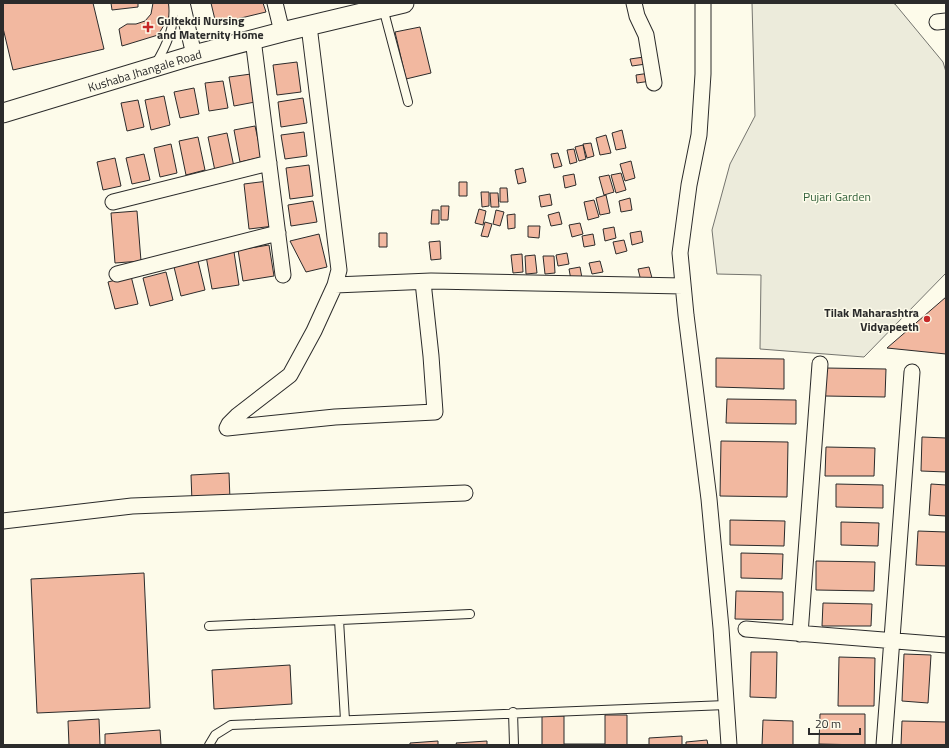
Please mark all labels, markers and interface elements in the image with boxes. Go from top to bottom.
place label: Gultekdi Nursing and Maternity Home [157,11,264,44]
marker: Gultekdi Nursing and Maternity Home [142,21,154,33]
street label: Kushaba Jhangale Road [85,44,204,96]
park label: Pujari Garden [803,187,871,206]
place label: Tilak Maharashtra Vidyapeeth [824,303,919,336]
marker: Tilak Maharashtra Vidyapeeth [922,314,932,324]
scale bar [809,710,860,736]
text: 20 m [815,714,841,733]

